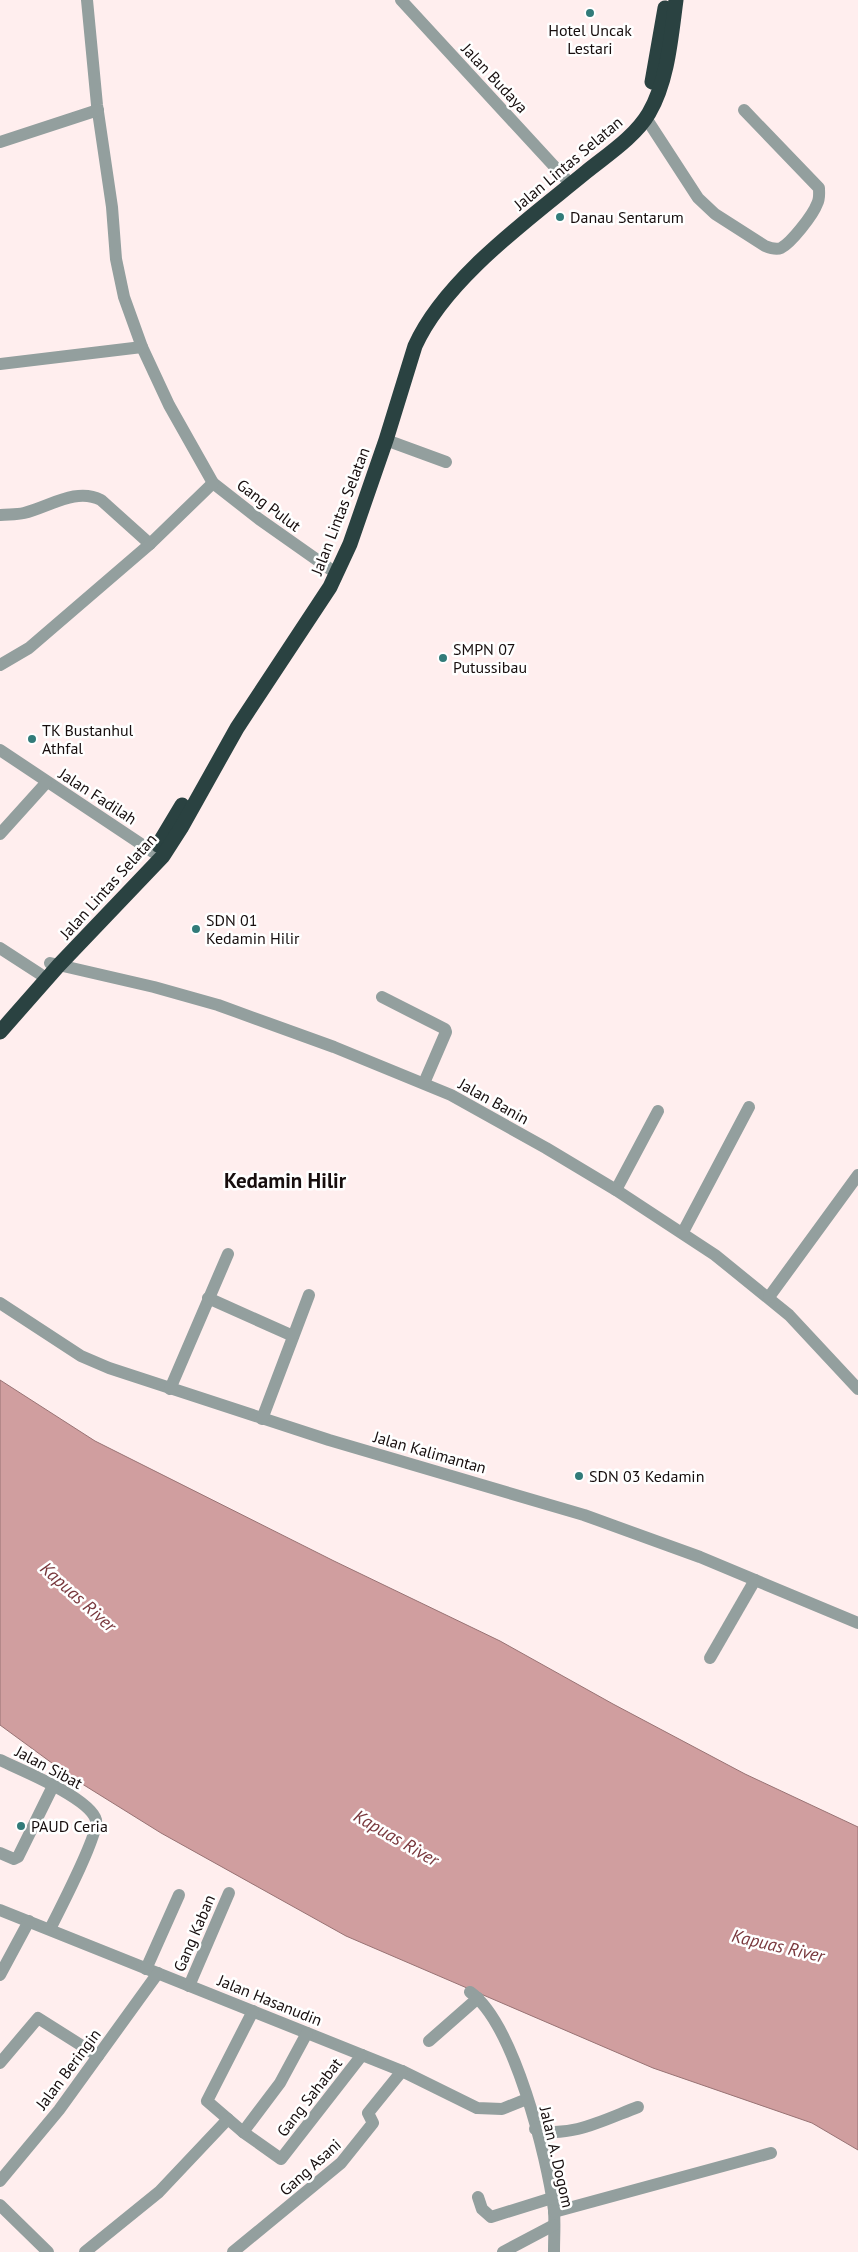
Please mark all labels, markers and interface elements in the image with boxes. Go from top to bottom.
marker: Hotel Uncak Lestari [584,7,596,19]
place label: Hotel Uncak Lestari [548,20,632,58]
street label: Jalan Budaya [457,38,532,117]
street label: Jalan Lintas Selatan [509,112,626,215]
place label: Danau Sentarum [570,207,684,227]
marker: Danau Sentarum [554,211,566,223]
street label: Jalan Lintas Selatan [306,444,374,579]
street label: Gang Pulut [233,474,305,536]
place label: SMPN 07 Putussibau [453,639,527,677]
marker: SMPN 07 Putussibau [437,652,449,664]
place label: TK Bustanhul Athfal [42,720,134,758]
marker: TK Bustanhul Athfal [26,733,38,745]
street label: Jalan Fadilah [55,763,141,829]
street label: Jalan Lintas Selatan [55,829,161,944]
place label: SDN 01 Kedamin Hilir [206,910,300,948]
marker: SDN 01 Kedamin Hilir [190,923,202,935]
street label: Jalan Banin [454,1073,533,1128]
district label: Kedamin Hilir [224,1167,347,1194]
street label: Jalan Kalimantan [370,1426,489,1478]
place label: SDN 03 Kedamin [589,1466,704,1486]
marker: SDN 03 Kedamin [573,1470,585,1482]
water label: Kapuas River [36,1557,122,1637]
street label: Jalan Sibat [11,1741,86,1793]
water label: Kapuas River [350,1804,444,1872]
place label: PAUD Ceria [31,1816,108,1836]
marker: PAUD Ceria [15,1820,27,1832]
street label: Gang Kaban [169,1891,219,1975]
water label: Kapuas River [730,1924,828,1968]
street label: Jalan Hasanudin [214,1970,325,2030]
street label: Jalan Beringin [31,2025,105,2114]
street label: Gang Sahabat [272,2053,346,2140]
street label: Jalan A. Dogom [535,2104,578,2210]
street label: Gang Asani [275,2134,345,2200]

